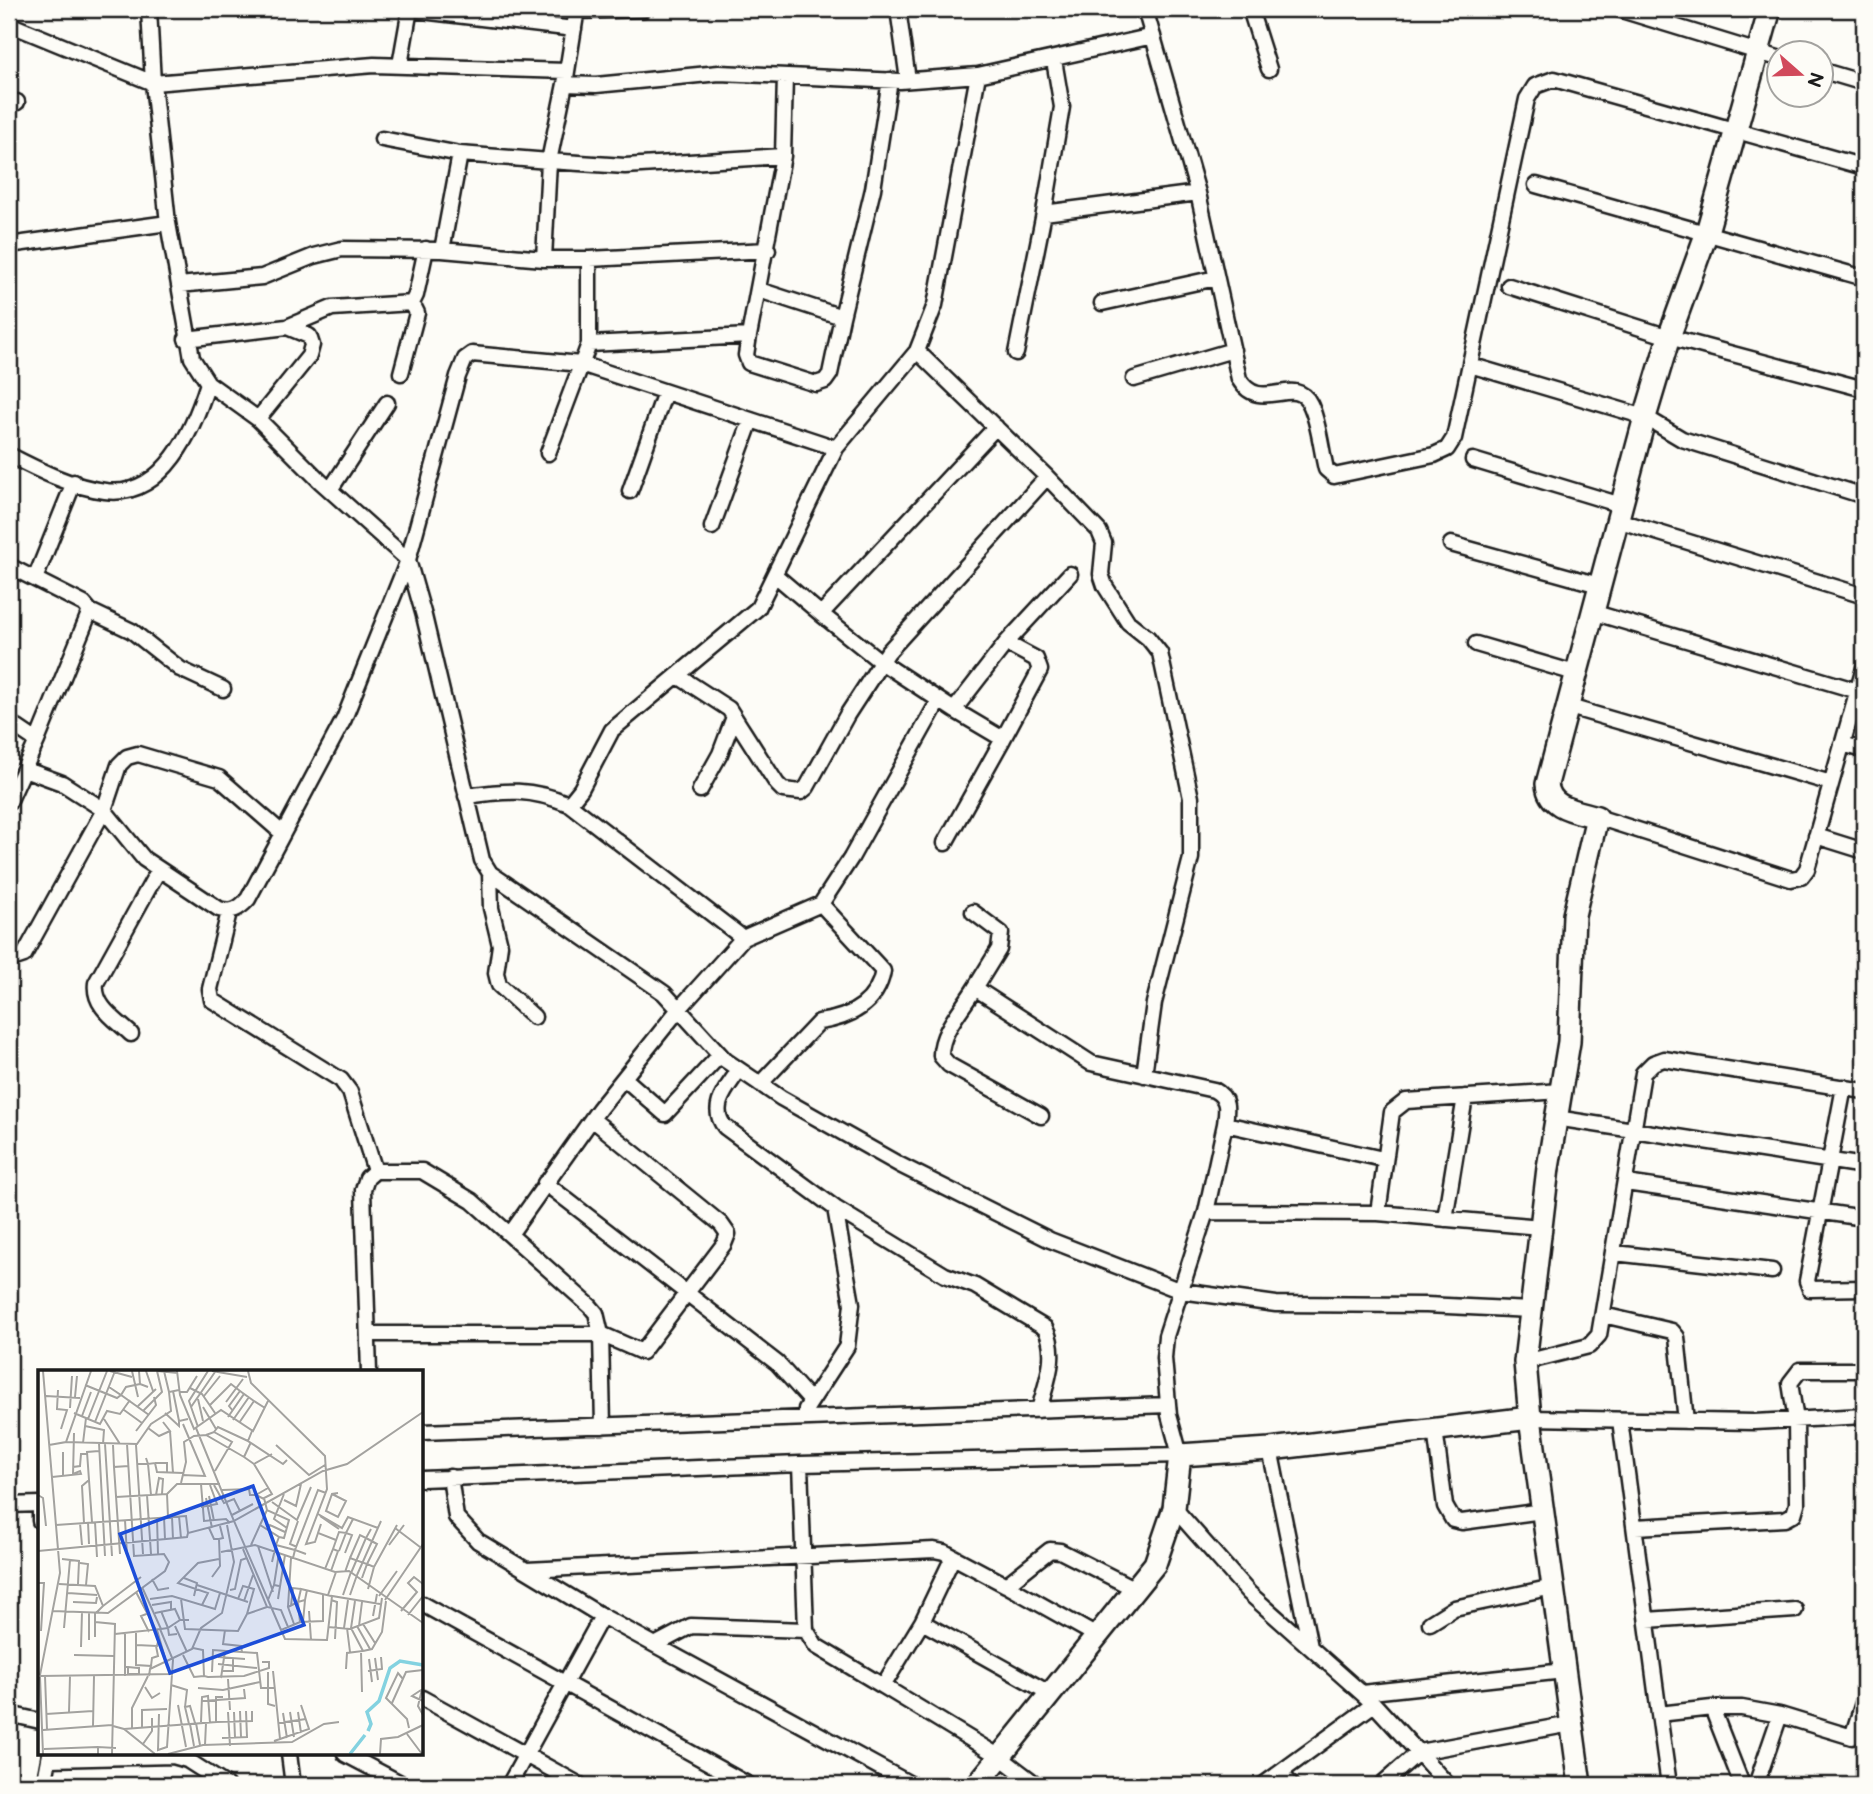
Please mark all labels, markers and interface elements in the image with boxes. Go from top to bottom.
north arrow [1764,38,1834,108]
text: N [1801,69,1828,90]
inset map [38,1370,424,1756]

